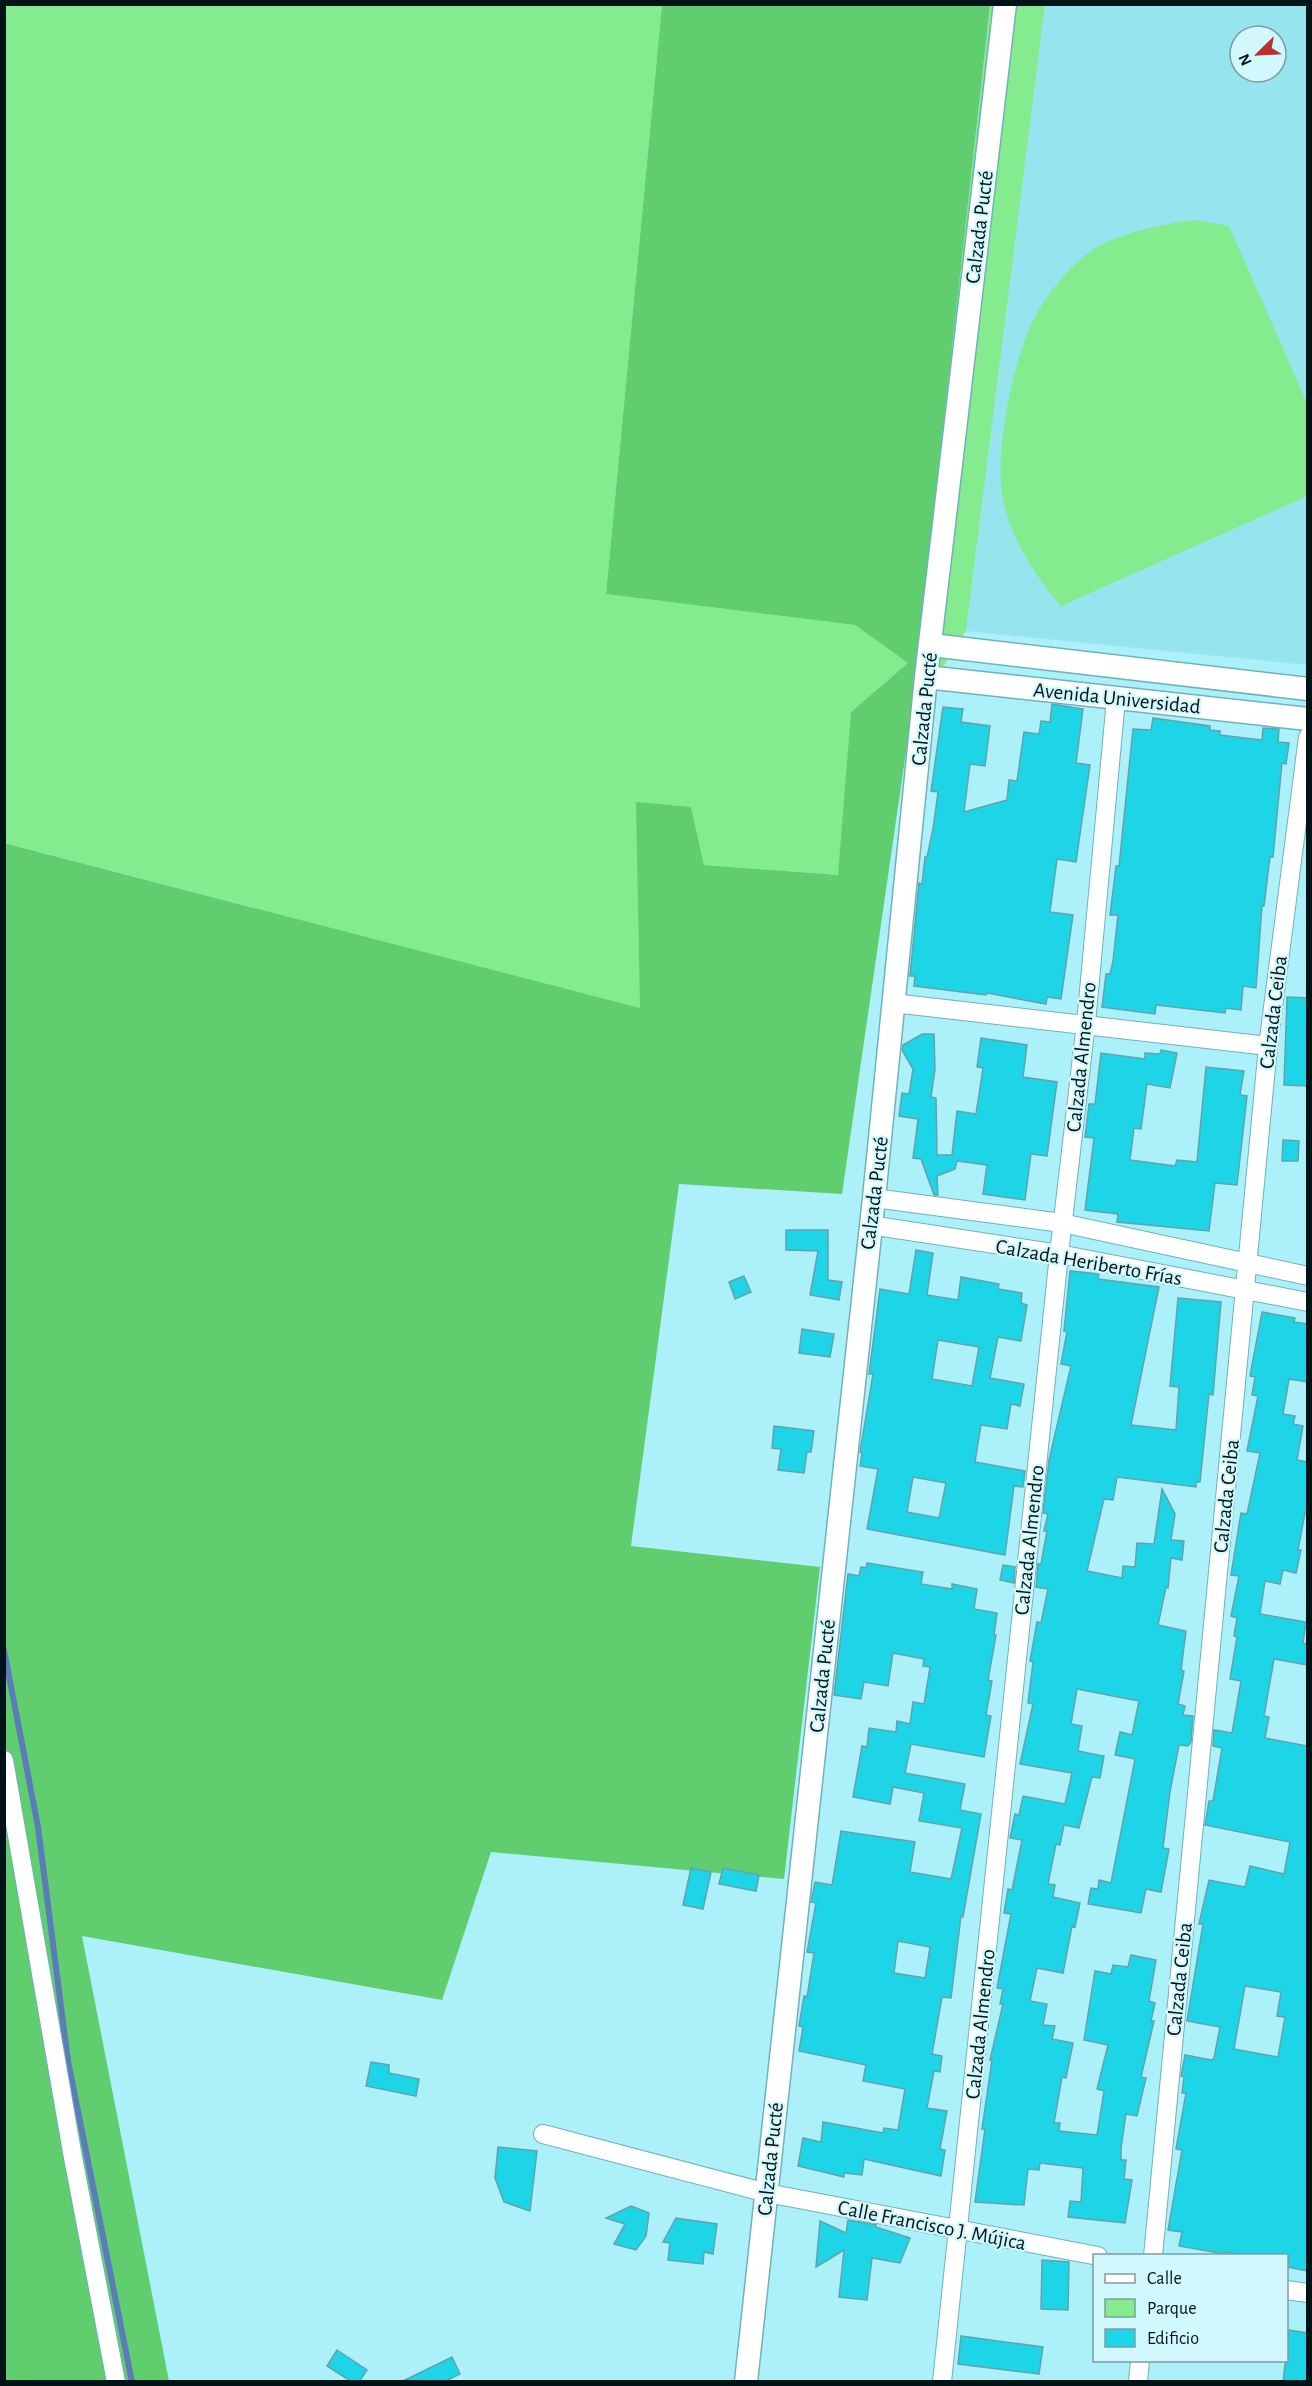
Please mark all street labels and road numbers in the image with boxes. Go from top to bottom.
street label: Calzada Pucté [962,169,997,285]
street label: Calzada Pucté [908,651,941,767]
street label: Avenida Universidad [1032,679,1202,718]
street label: Calzada Ceiba [1256,954,1291,1070]
street label: Calzada Almendro [1063,981,1100,1133]
street label: Calzada Pucté [857,1135,892,1251]
street label: Calzada Heriberto Frías [994,1236,1184,1289]
street label: Calzada Ceiba [1210,1438,1243,1554]
street label: Calzada Almendro [1011,1464,1048,1616]
street label: Calzada Pucté [806,1618,839,1734]
street label: Calzada Ceiba [1163,1921,1196,2037]
street label: Calzada Almendro [962,1948,999,2100]
street label: Calzada Pucté [754,2101,787,2217]
street label: Calle Francisco J. Mújica [836,2197,1028,2254]

